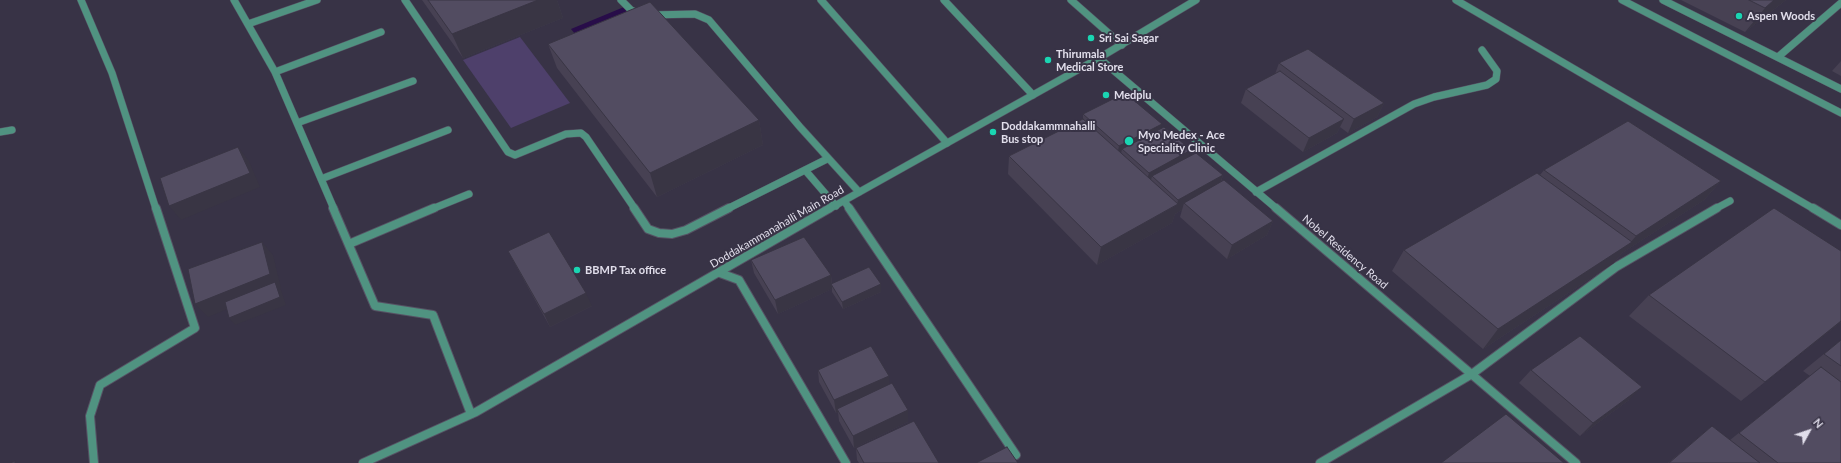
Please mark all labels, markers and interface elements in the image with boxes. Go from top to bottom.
place label: Aspen Woods [1747,9,1815,23]
marker: Aspen Woods [1734,11,1744,21]
place label: Sri Sai Sagar [1099,31,1159,45]
marker: Sri Sai Sagar [1086,33,1096,43]
place label: Thirumala Medical Store [1056,47,1123,73]
marker: Thirumala Medical Store [1043,55,1053,65]
place label: Medplu [1114,88,1152,102]
marker: Medplu [1101,90,1111,100]
place label: Doddakammnahalli Bus stop [1001,119,1095,145]
marker: Doddakammnahalli Bus stop [988,127,998,137]
place label: Myo Medex - Ace Speciality Clinic [1138,128,1225,154]
marker: Myo Medex - Ace Speciality Clinic [1123,135,1135,147]
street label: Doddakammanahalli Main Road [708,183,846,271]
street label: Nobel Residency Road [1299,212,1391,292]
place label: BBMP Tax office [585,263,666,277]
marker: BBMP Tax office [572,265,582,275]
north arrow [1789,411,1829,451]
text: N [1811,416,1826,430]

